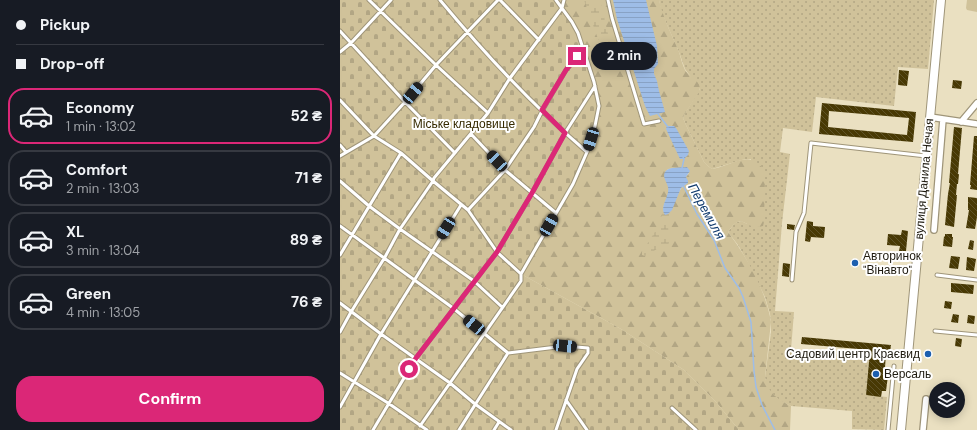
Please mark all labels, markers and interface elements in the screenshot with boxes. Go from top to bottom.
text: Pickup [40,15,90,35]
callout: 2 min [591,42,657,70]
route end [568,47,586,65]
text: 2 min [607,47,641,64]
text: Drop-off [40,54,105,74]
car [401,80,425,106]
icon: car [18,98,54,134]
text: Economy [66,98,134,118]
text: 52 ₴ [291,106,322,126]
park label: Міське кладовище [413,116,516,132]
text: 1 min · 13:02 [66,118,136,135]
street label: вулиця Данила Нечая [911,118,937,240]
car [582,126,600,152]
car [484,148,510,174]
icon: car [18,160,54,196]
text: Comfort [66,160,127,180]
text: 71 ₴ [295,168,322,188]
text: 2 min · 13:03 [66,180,140,197]
water label: Перемиля [684,180,729,242]
car [538,212,560,238]
car [435,215,457,241]
icon: car [18,222,54,258]
text: XL [66,222,84,242]
text: 89 ₴ [290,230,322,250]
text: 3 min · 13:04 [66,242,140,259]
place label: Авторинок "Вінавто" [863,248,922,278]
marker: Авторинок "Вінавто" [850,258,860,268]
icon: car [18,284,54,320]
text: Green [66,284,111,304]
text: 76 ₴ [291,292,322,312]
text: 4 min · 13:05 [66,304,140,321]
car [461,313,487,337]
car [552,339,578,353]
place label: Садовий центр Краєвид [786,346,920,362]
marker: Садовий центр Краєвид [923,349,933,359]
route start [400,360,418,378]
place label: Версаль [884,366,931,382]
marker: Версаль [871,369,881,379]
button: Confirm [16,376,324,422]
map controls [929,382,965,418]
button: layers [929,382,965,418]

